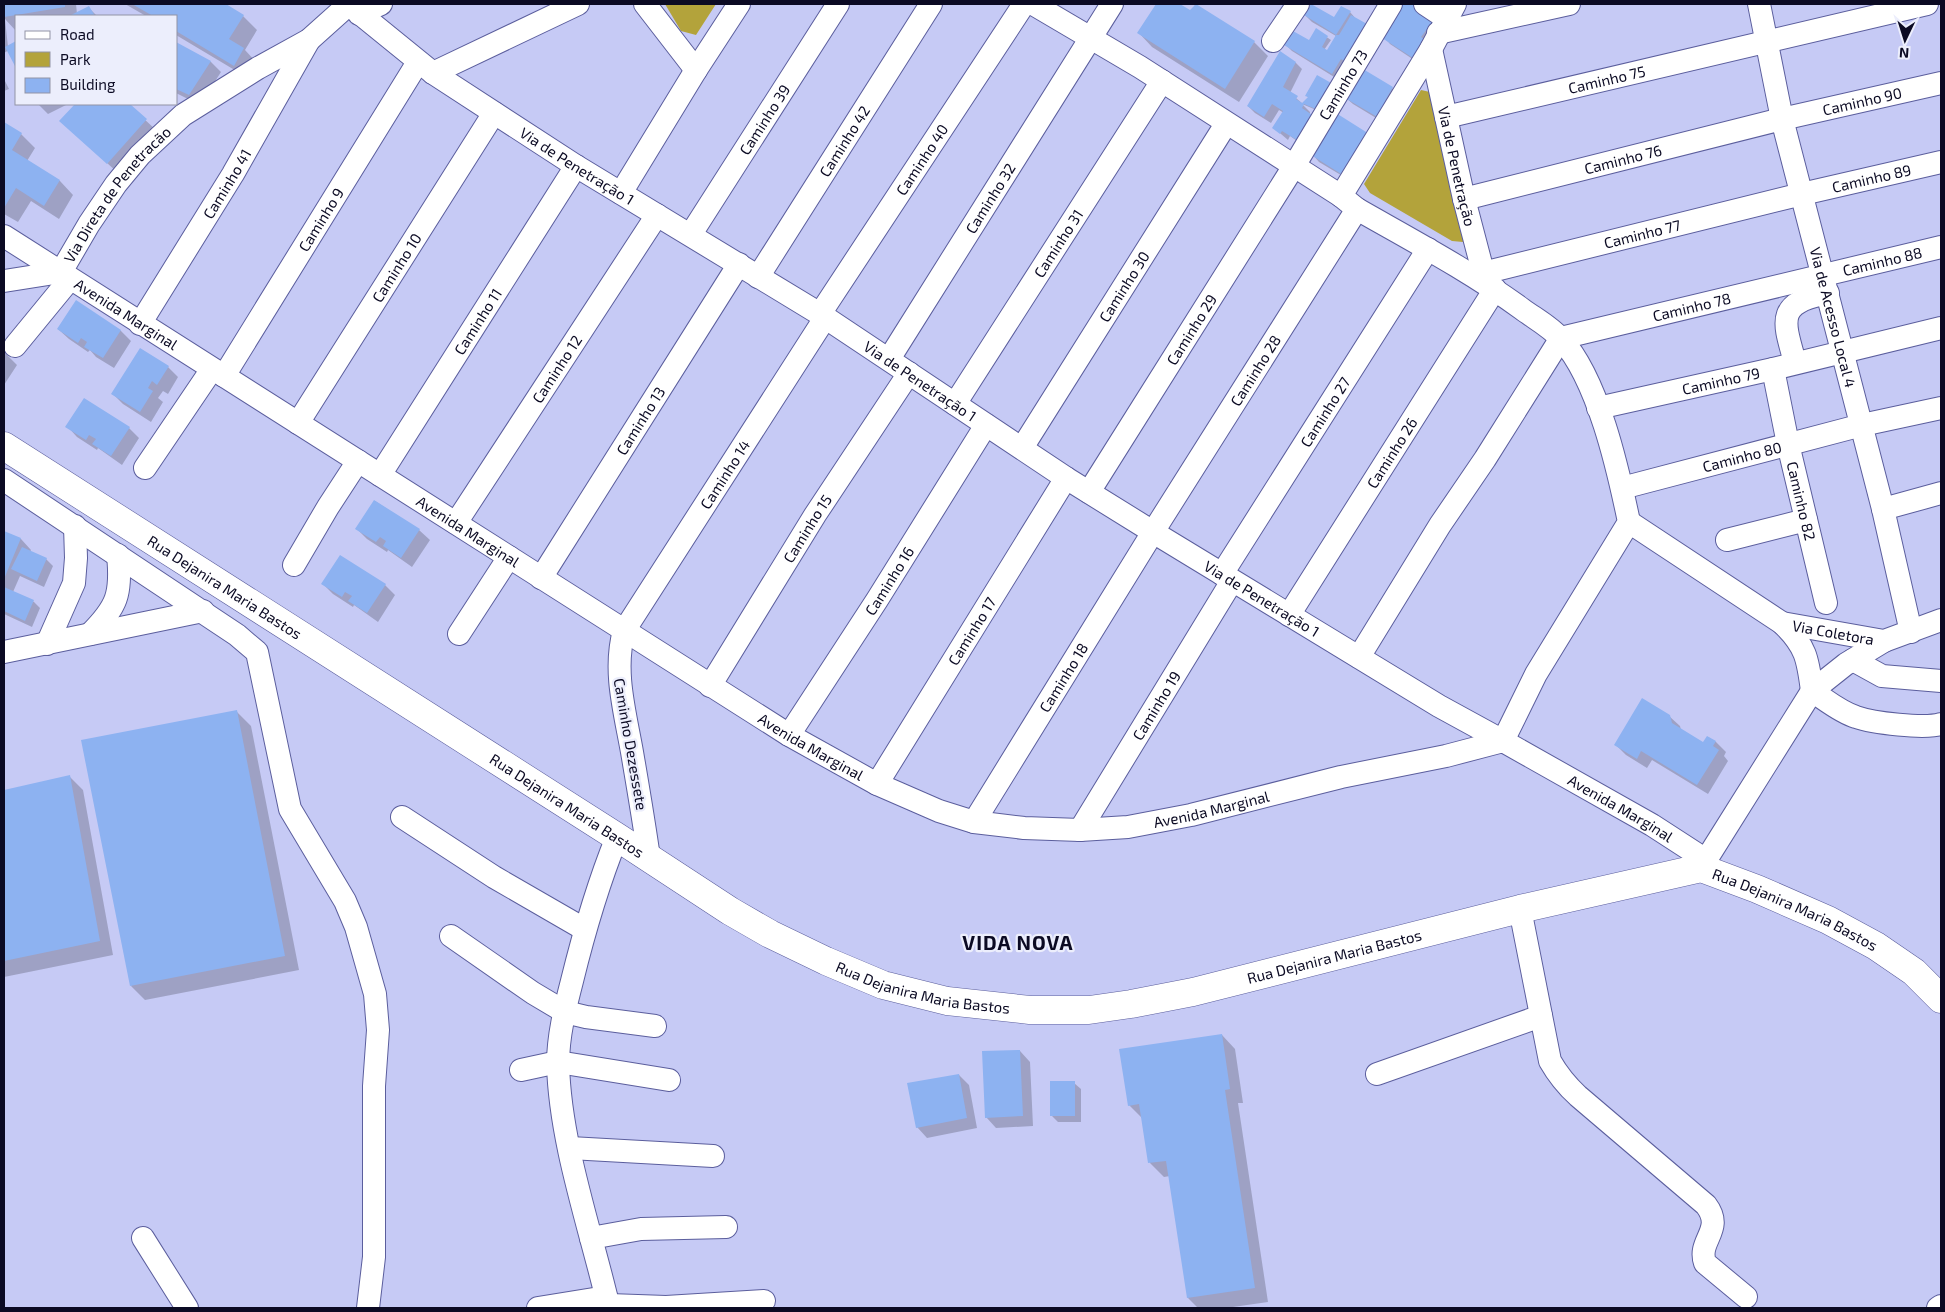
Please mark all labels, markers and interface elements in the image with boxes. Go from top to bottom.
legend [15,15,178,105]
north arrow [1880,15,1930,65]
text: Road [60,25,95,43]
text: N [1898,45,1910,62]
street label: Caminho 73 [1315,46,1371,123]
text: Park [60,50,91,68]
street label: Caminho 75 [1566,61,1647,97]
text: Building [60,75,116,93]
street label: Caminho 39 [735,81,793,158]
street label: Caminho 90 [1821,83,1903,119]
street label: Caminho 42 [815,102,873,180]
street label: Via de Penetração [1435,105,1480,228]
street label: Caminho 40 [892,121,952,198]
street label: Via Direta de Penetracão [60,122,174,266]
street label: Via de Penetração 1 [517,123,638,208]
street label: Caminho 76 [1582,141,1664,177]
street label: Caminho 41 [199,146,254,222]
street label: Caminho 32 [961,160,1019,237]
street label: Caminho 89 [1830,160,1913,196]
street label: Caminho 9 [294,184,347,255]
street label: Caminho 31 [1030,206,1087,281]
street label: Caminho 77 [1602,215,1683,252]
street label: Caminho 10 [368,230,425,305]
street label: Caminho 88 [1841,243,1924,279]
street label: Via de Acesso Local 4 [1807,245,1860,389]
street label: Caminho 30 [1095,248,1153,325]
street label: Avenida Marginal [72,274,182,353]
street label: Caminho 11 [450,285,505,358]
street label: Caminho 78 [1651,289,1733,325]
street label: Caminho 29 [1162,291,1220,368]
street label: Caminho 28 [1226,331,1284,409]
street label: Caminho 12 [528,332,585,406]
street label: Via de Penetração 1 [861,337,980,425]
street label: Caminho 79 [1680,363,1762,398]
street label: Caminho 27 [1296,373,1354,450]
street label: Caminho 13 [612,383,668,458]
street label: Caminho 26 [1363,414,1421,491]
street label: Caminho 14 [696,437,753,512]
street label: Caminho 80 [1700,438,1783,476]
street label: Caminho 82 [1783,460,1820,542]
street label: Caminho 15 [779,491,835,566]
street label: Avenida Marginal [413,492,523,571]
street label: Rua Dejanira Maria Bastos [144,531,305,643]
street label: Caminho 16 [861,543,917,618]
street label: Via de Penetração 1 [1201,556,1323,640]
street label: Caminho 17 [944,593,1000,668]
street label: Via Coletora [1791,616,1875,648]
street label: Caminho 18 [1035,639,1091,715]
street label: Caminho 19 [1128,668,1184,743]
street label: Caminho Dezessete [611,677,651,811]
street label: Avenida Marginal [755,709,867,784]
street label: Rua Dejanira Maria Bastos [487,749,648,861]
street label: Avenida Marginal [1565,771,1677,846]
street label: Avenida Marginal [1152,786,1272,831]
street label: Rua Dejanira Maria Bastos [1710,864,1881,954]
street label: Rua Dejanira Maria Bastos [1245,925,1423,987]
district label: VIDA NOVA [962,930,1074,954]
street label: Rua Dejanira Maria Bastos [833,957,1011,1017]

